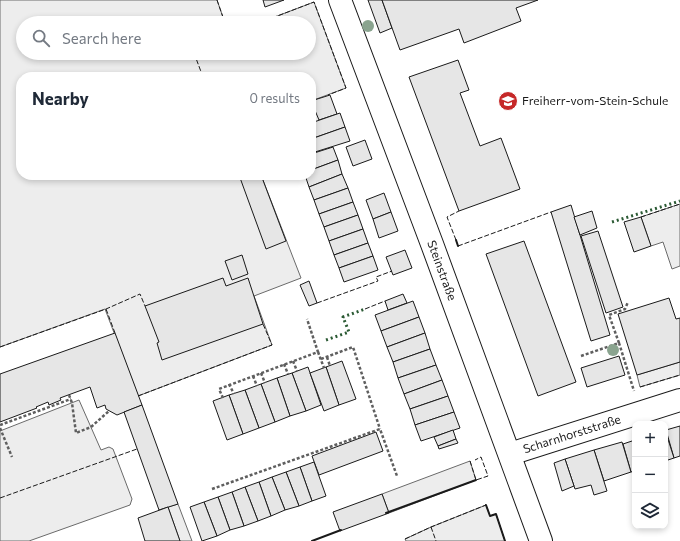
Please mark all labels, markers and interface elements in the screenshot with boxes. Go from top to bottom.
search box [16,16,316,60]
icon: search [30,27,52,49]
text: Search here [62,29,141,47]
text: Nearby [32,88,89,109]
text: 0 results [249,90,300,106]
school or university icon: Freiherr-vom-Stein-Schule [497,90,519,112]
place label: Freiherr-vom-Stein-Schule [522,93,668,107]
street label: Steinstraße [425,238,460,302]
street label: Scharnhorststraße [521,411,622,455]
map controls [632,421,668,529]
button: + [632,421,668,457]
button: − [632,457,668,493]
button: layers [632,493,668,529]

